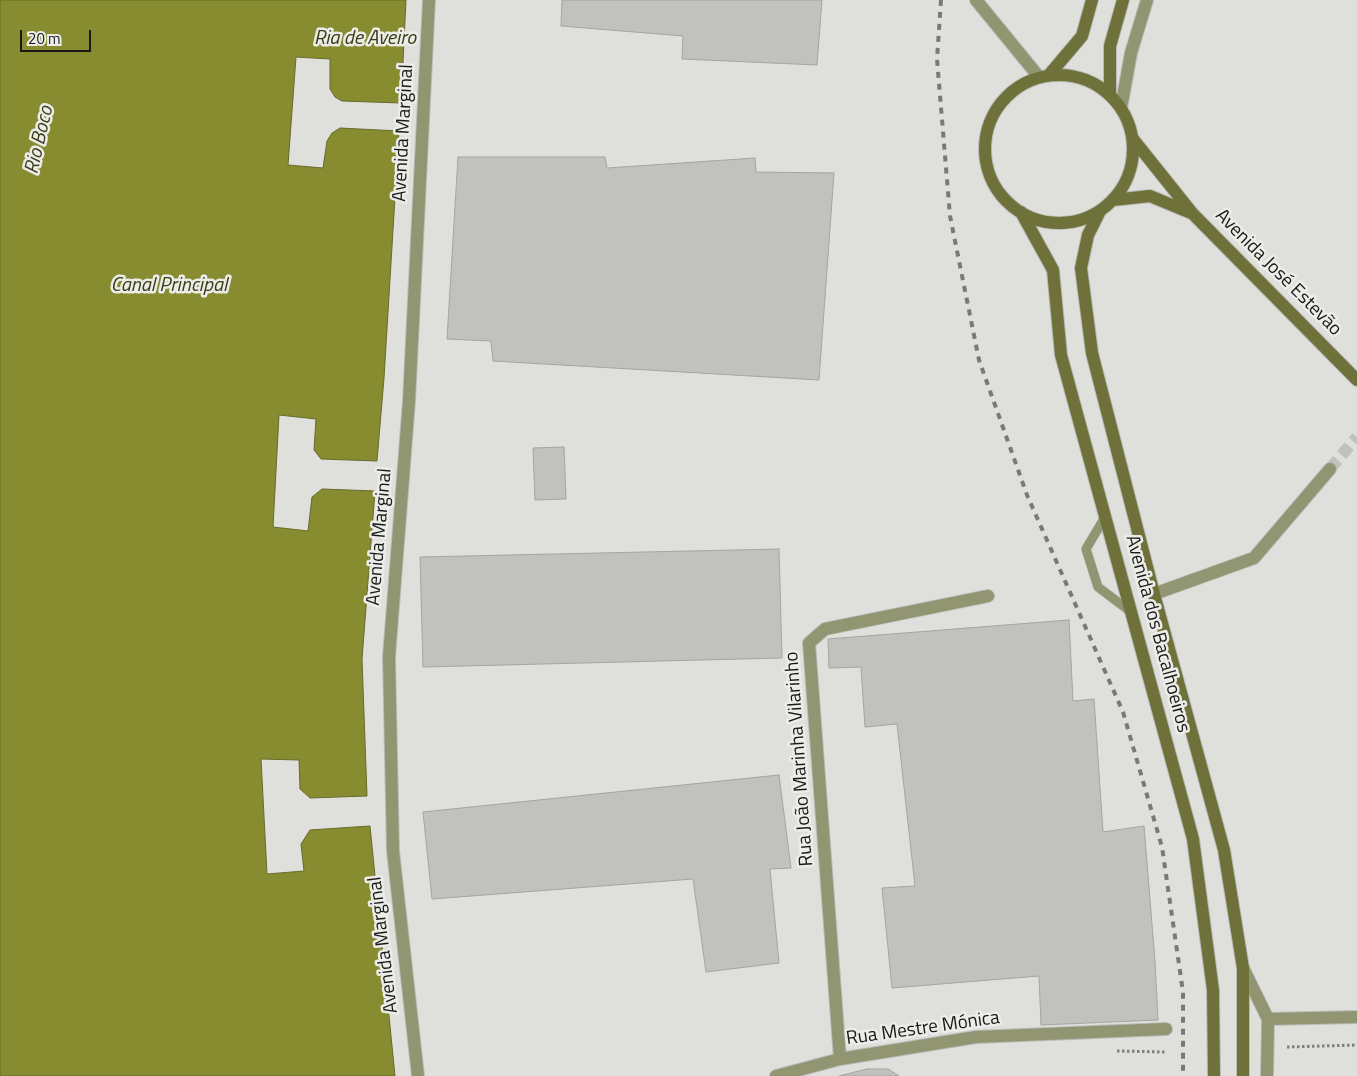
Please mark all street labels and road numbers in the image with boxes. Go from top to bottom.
street label: Avenida Marginal [389,64,419,202]
street label: Avenida José Estevão [1210,205,1346,341]
street label: Avenida Marginal [363,467,397,607]
street label: Avenida dos Bacalhoeiros [1120,533,1194,735]
street label: Rua João Marinha Vilarinho [781,651,819,867]
street label: Avenida Marginal [364,875,404,1015]
street label: Rua Mestre Mónica [845,1007,1001,1051]

